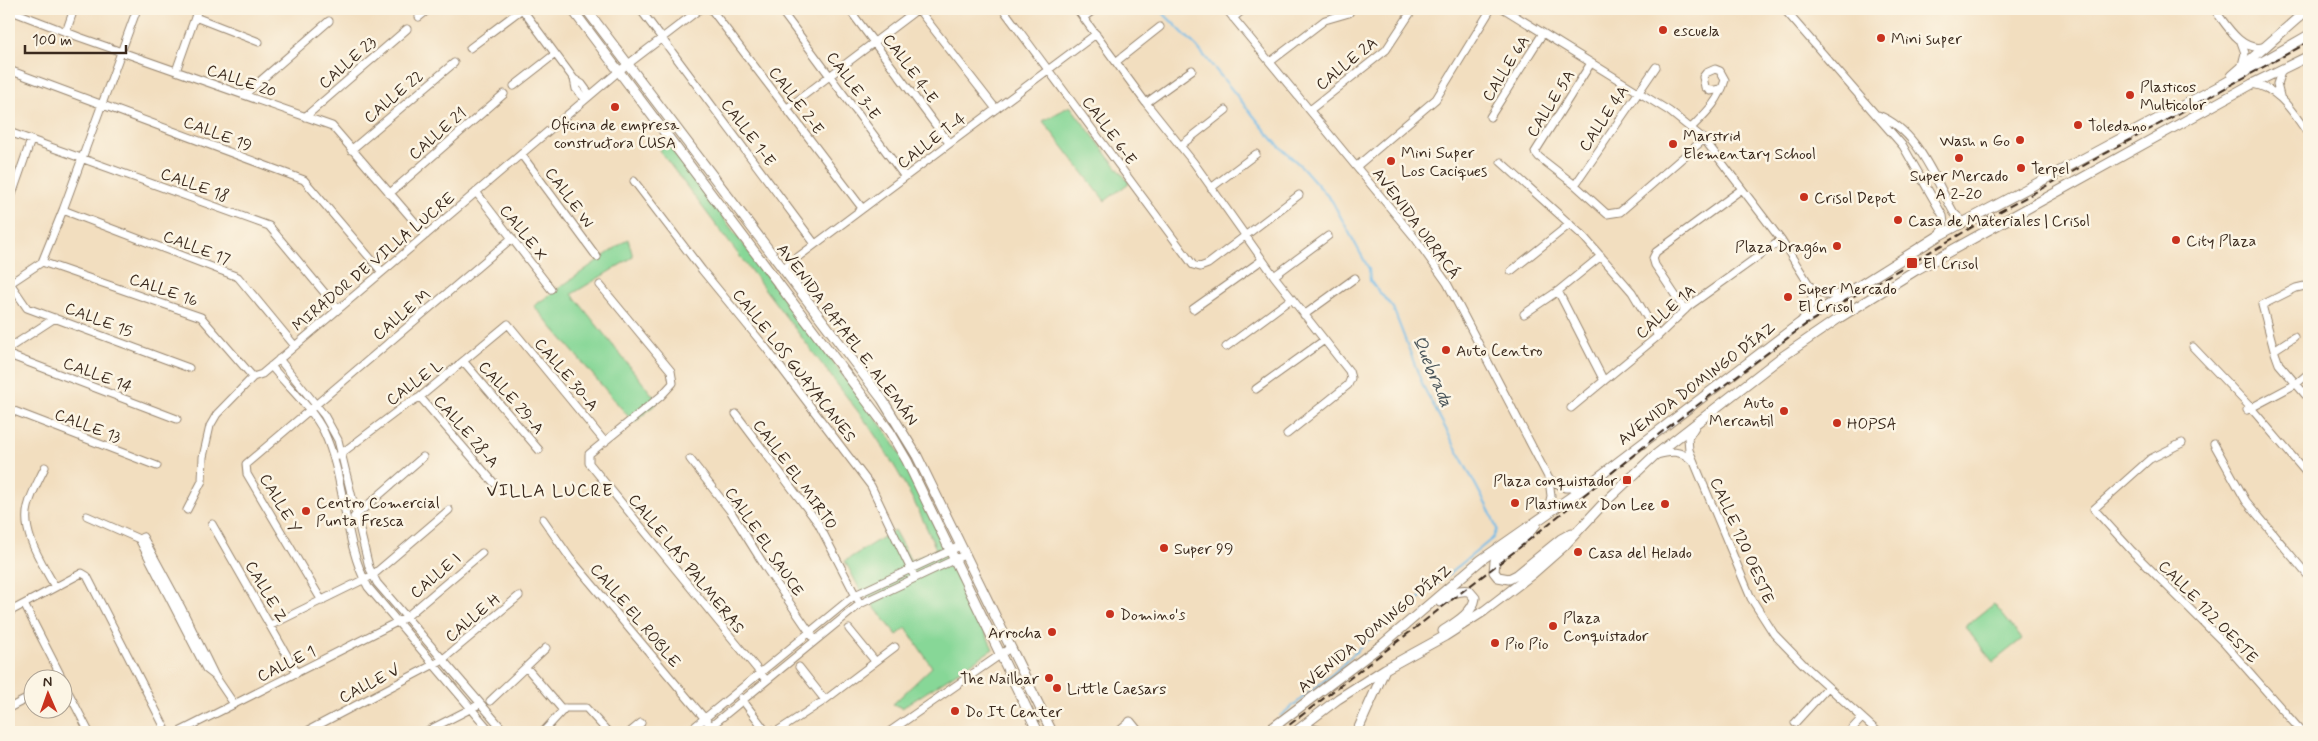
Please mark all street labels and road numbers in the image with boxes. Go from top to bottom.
street label: CALLE 4-E [877,30,942,108]
street label: CALLE 23 [315,32,381,94]
street label: CALLE 6A [1478,32,1535,106]
street label: CALLE 2A [1312,33,1382,96]
street label: CALLE 3-E [821,48,885,124]
street label: CALLE 20 [204,60,279,103]
street label: CALLE 2-E [763,63,828,139]
street label: CALLE 22 [360,66,428,128]
street label: CALLE 5A [1522,66,1580,141]
street label: CALLE 4A [1575,82,1634,156]
street label: CALLE 6-E [1077,92,1141,169]
street label: CALLE 1-E [716,95,780,171]
street label: CALLE 21 [405,103,471,165]
street label: CALLE T-4 [893,108,971,174]
street label: CALLE 19 [180,112,255,157]
street label: CALLE 18 [157,163,232,207]
street label: CALLE W [540,163,598,232]
street label: AVENIDA URRACÁ [1367,164,1464,284]
street label: MIRADOR DE VILLA LUCRE [288,188,460,337]
street label: CALLE X [494,201,551,265]
street label: CALLE 17 [160,226,233,271]
street label: AVENIDA RAFAEL E. ALEMÁN [771,240,922,430]
street label: CALLE 16 [126,269,201,312]
street label: CALLE 1A [1632,280,1700,344]
street label: CALLE M [369,285,435,346]
street label: CALLE LOS GUAYACANES [727,285,860,447]
street label: CALLE 15 [62,298,135,343]
street label: AVENIDA DOMINGO DÍAZ [1614,318,1780,451]
street label: CALLE 30-A [529,334,603,416]
street label: CALLE 14 [60,353,135,398]
street label: CALLE L [382,355,448,411]
street label: CALLE 29-A [473,357,548,439]
street label: CALLE 28-A [429,391,503,473]
street label: CALLE 13 [51,404,124,449]
street label: CALLE EL MIRTO [748,416,842,534]
street label: CALLE Y [254,470,305,537]
street label: CALLE 120 OESTE [1704,474,1779,607]
street label: CALLE EL SAUCE [720,483,808,600]
street label: CALLE LAS PALMERAS [623,490,749,638]
street label: CALLE I [406,549,466,604]
street label: CALLE 122 OESTE [2153,556,2263,668]
street label: CALLE Z [240,557,292,626]
street label: CALLE EL ROBLE [585,559,685,673]
street label: AVENIDA DOMINGO DÍAZ [1294,560,1456,698]
street label: CALLE H [441,589,505,647]
street label: CALLE 1 [254,641,319,687]
street label: CALLE V [336,660,404,709]

